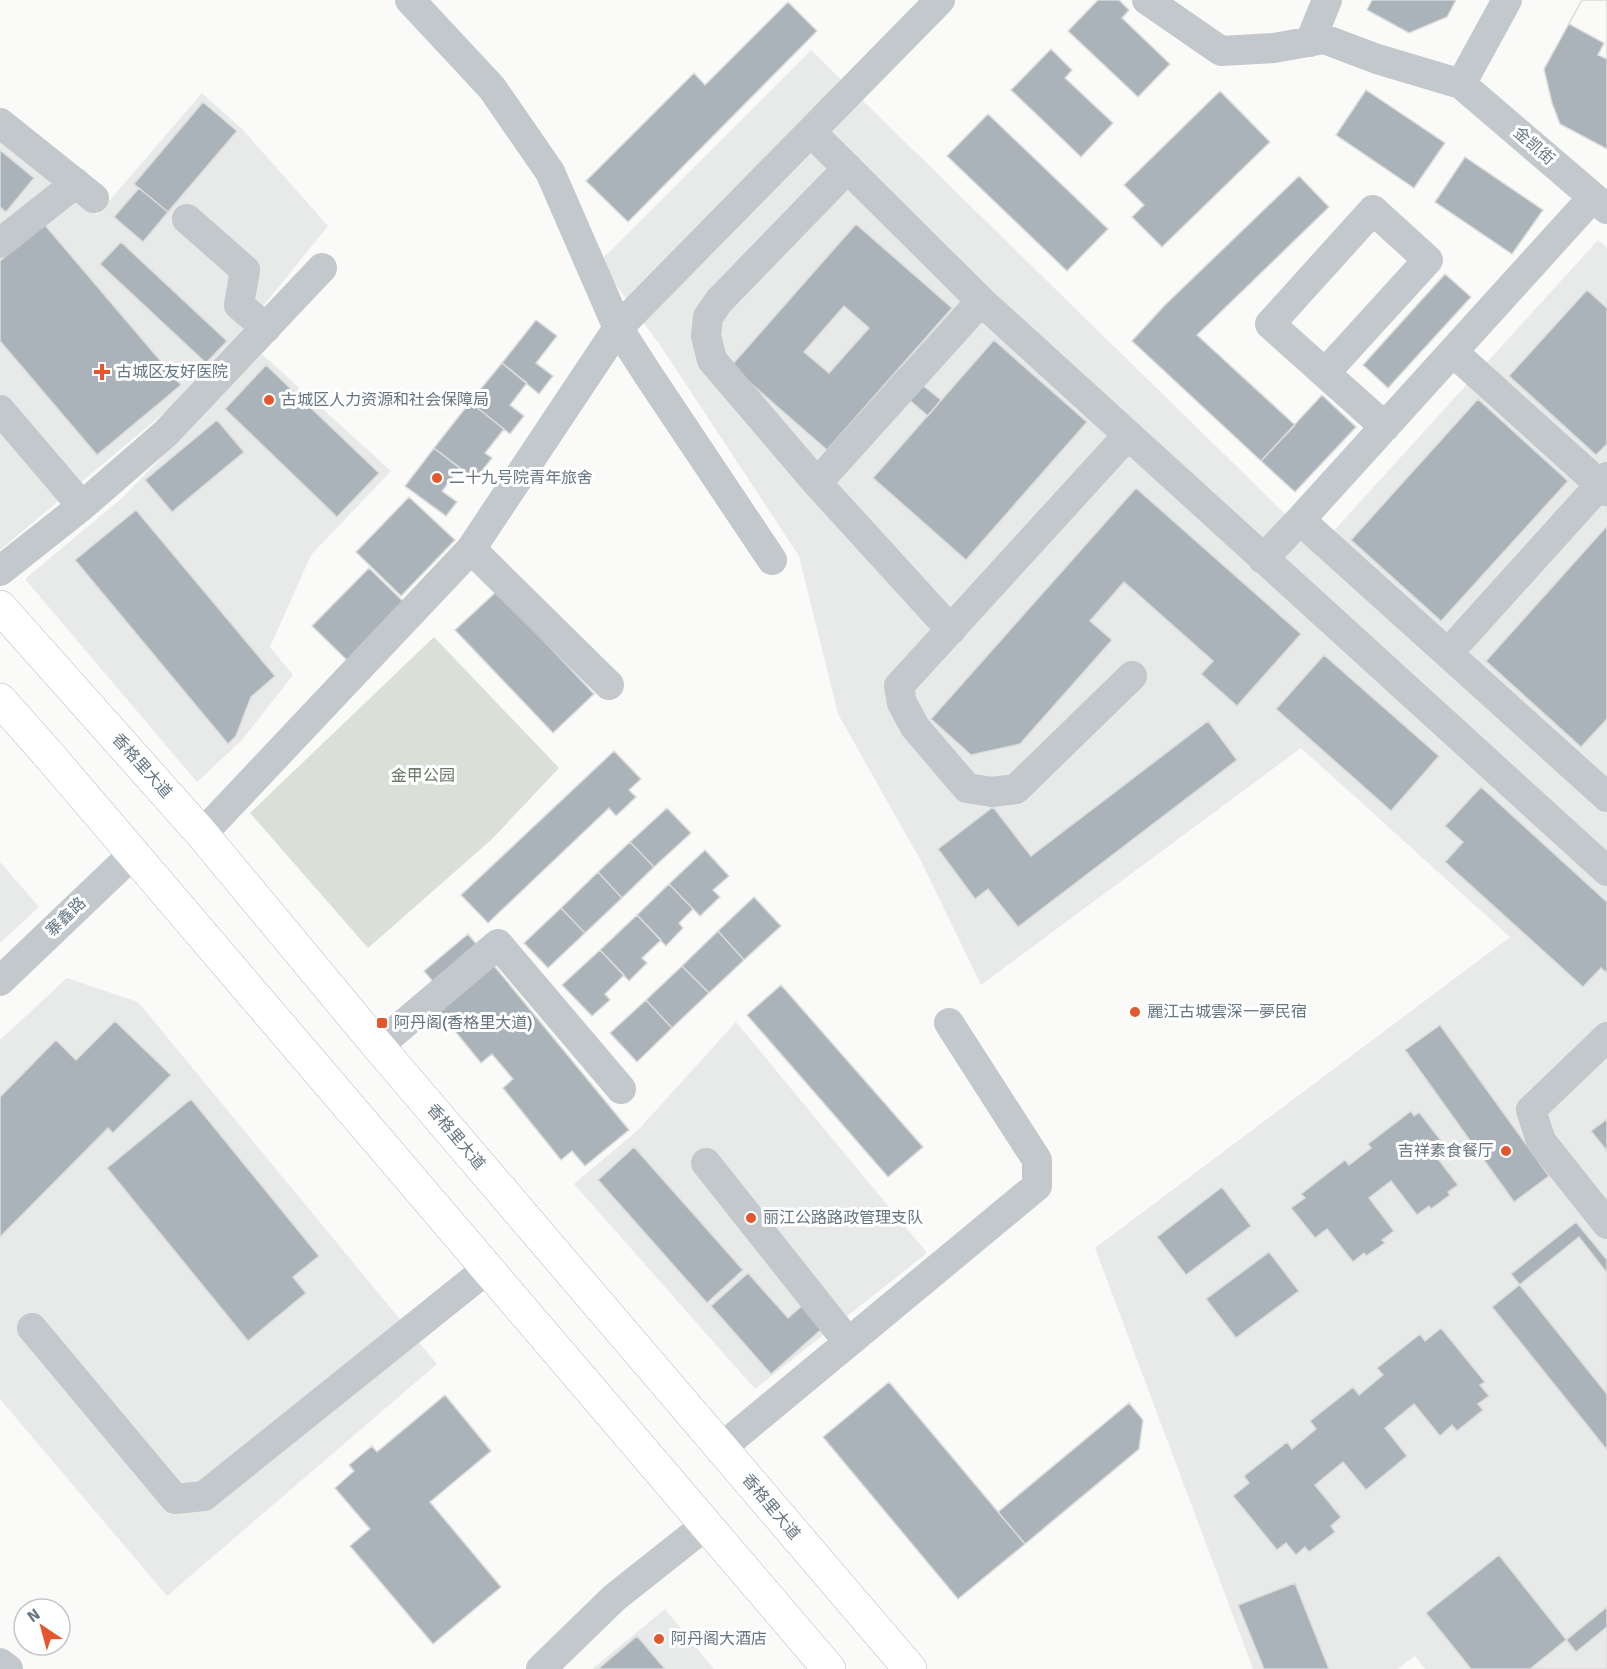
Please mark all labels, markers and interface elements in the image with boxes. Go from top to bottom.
street label: 金凯街 [1509,123,1559,169]
place label: 古城区友好医院 [116,362,228,382]
marker: 古城区友好医院 [93,363,111,381]
place label: 古城区人力资源和社会保障局 [281,390,489,410]
marker: 古城区人力资源和社会保障局 [262,393,276,407]
place label: 二十九号院青年旅舍 [449,468,593,488]
marker: 二十九号院青年旅舍 [430,471,444,485]
street label: 香格里大道 [108,730,176,802]
park label: 金甲公园 [391,766,455,786]
street label: 寨鑫路 [42,893,90,941]
place label: 麗江古城雲深一夢民宿 [1147,1002,1307,1022]
marker: 麗江古城雲深一夢民宿 [1128,1005,1142,1019]
place label: 阿丹阁(香格里大道) [394,1013,533,1033]
marker: 阿丹阁(香格里大道) [375,1016,389,1030]
street label: 香格里大道 [423,1100,489,1174]
place label: 吉祥素食餐厅 [1398,1141,1494,1161]
marker: 吉祥素食餐厅 [1499,1144,1513,1158]
place label: 丽江公路路政管理支队 [763,1208,923,1228]
marker: 丽江公路路政管理支队 [744,1211,758,1225]
street label: 香格里大道 [738,1470,804,1544]
north arrow [12,1597,72,1657]
text: N [23,1604,44,1627]
place label: 阿丹阁大酒店 [671,1629,767,1649]
marker: 阿丹阁大酒店 [652,1632,666,1646]

